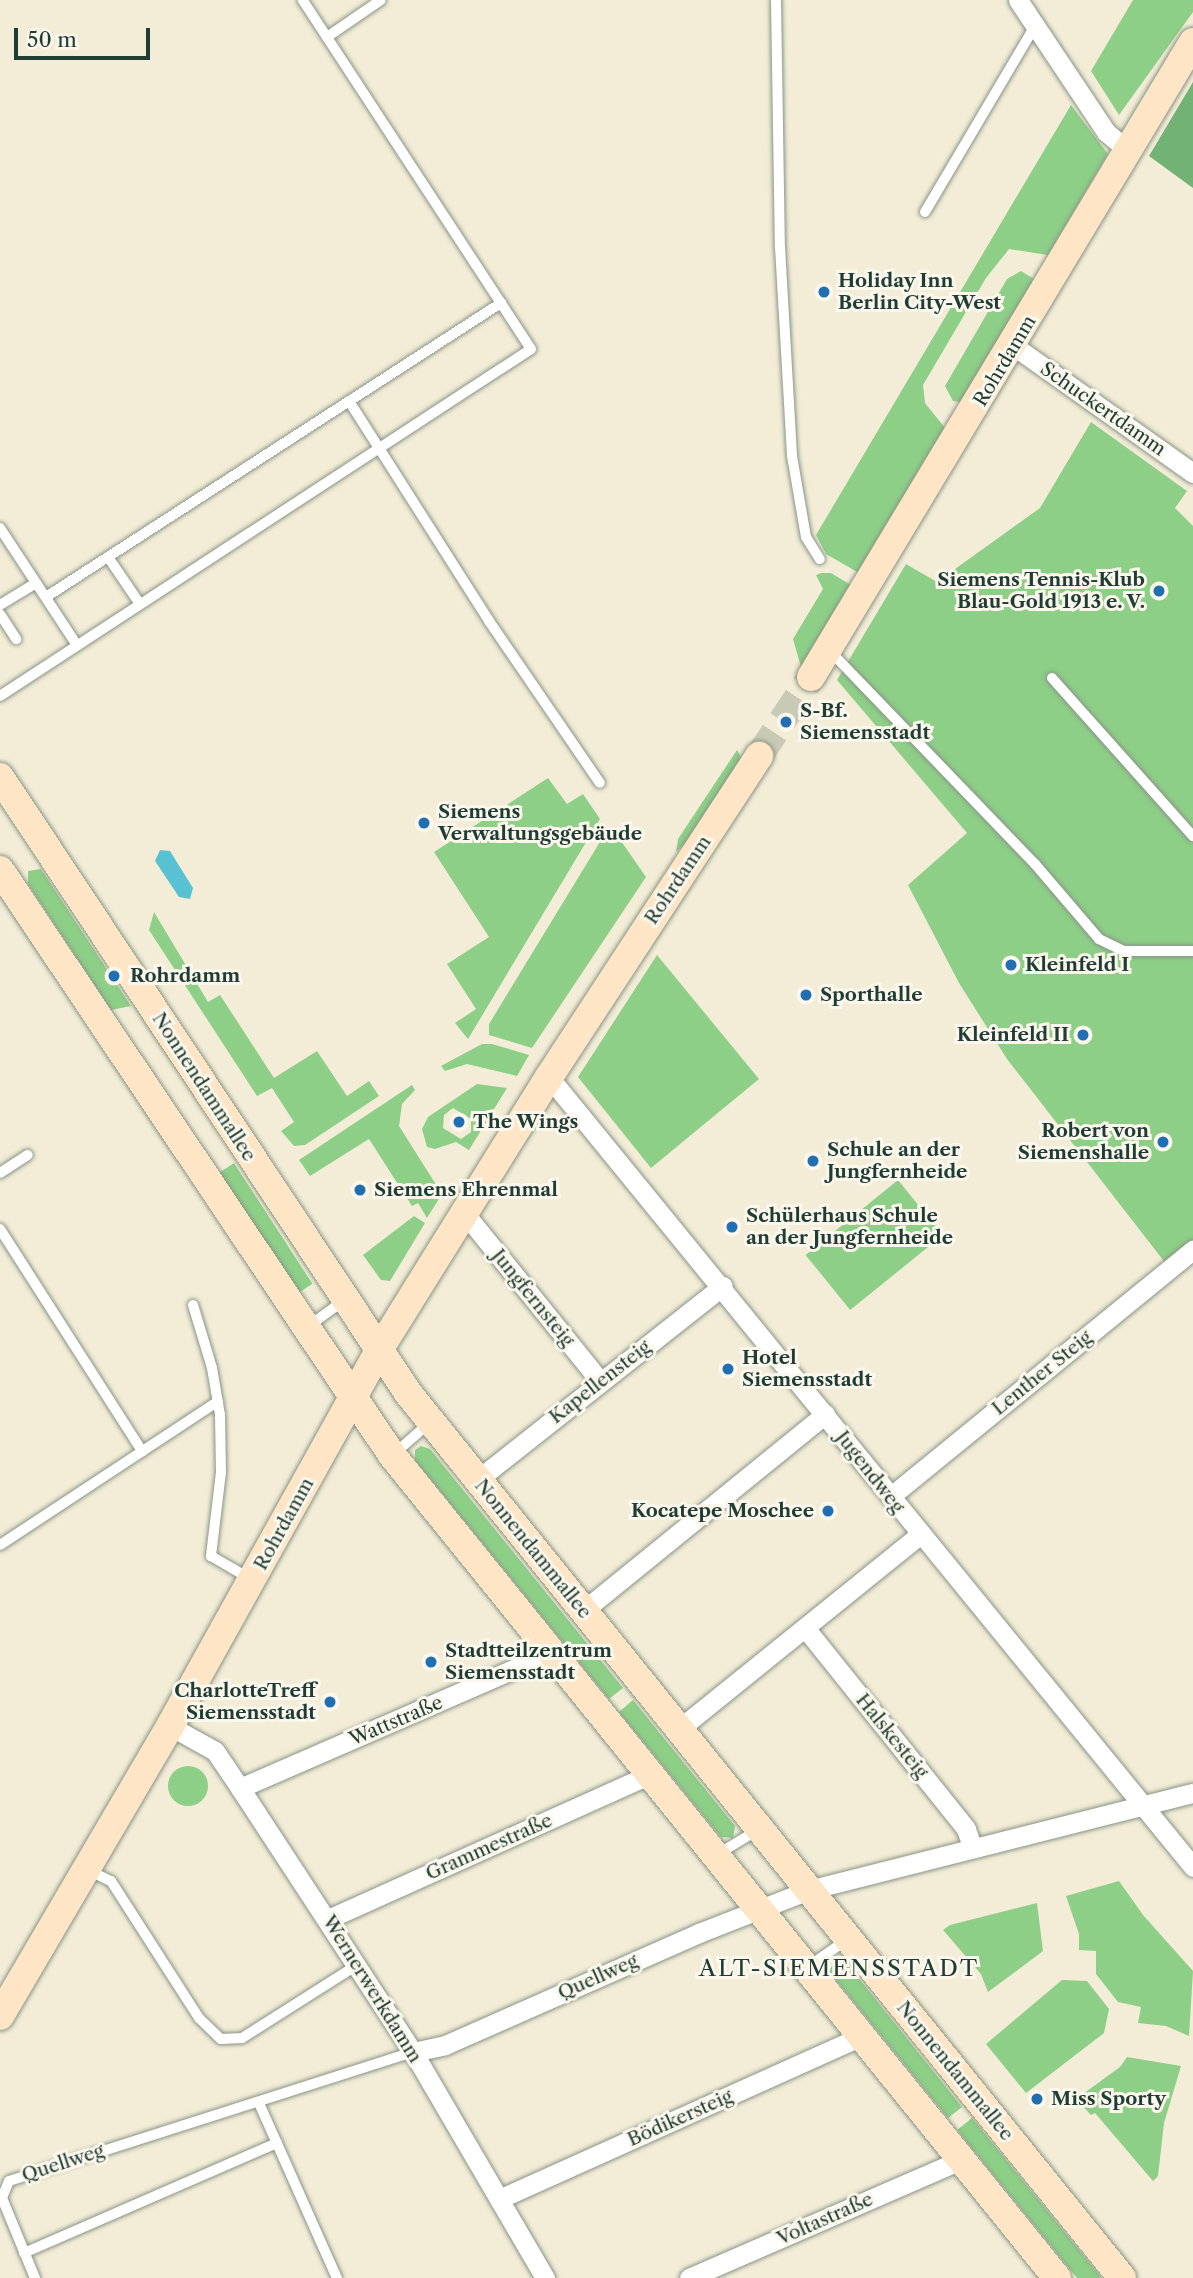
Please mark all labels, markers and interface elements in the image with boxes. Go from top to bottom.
scale bar [18,14,154,58]
text: 50 m [27,27,77,52]
place label: Holiday Inn Berlin City-West [838,270,1001,314]
marker: Holiday Inn Berlin City-West [816,284,832,300]
street label: Rohrdamm [969,311,1041,411]
street label: Schuckertdamm [1036,357,1170,461]
place label: Siemens Tennis-Klub Blau-Gold 1913 e. V. [937,569,1145,613]
marker: Siemens Tennis-Klub Blau-Gold 1913 e. V. [1151,583,1167,599]
place label: S-Bf. Siemensstadt [800,700,930,744]
marker: S-Bf. Siemensstadt [778,714,794,730]
place label: Siemens Verwaltungsgebäude [438,801,642,845]
marker: Siemens Verwaltungsgebäude [416,815,432,831]
street label: Rohrdamm [640,831,716,929]
place label: Kleinfeld I [1025,954,1129,976]
marker: Kleinfeld I [1003,957,1019,973]
place label: Rohrdamm [130,965,240,987]
marker: Rohrdamm [104,966,124,986]
place label: Sporthalle [820,984,923,1006]
marker: Sporthalle [798,987,814,1003]
street label: Nonnendammallee [147,1008,261,1166]
place label: Kleinfeld II [957,1024,1069,1046]
marker: Kleinfeld II [1075,1027,1091,1043]
place label: The Wings [473,1111,579,1133]
marker: The Wings [451,1114,467,1130]
place label: Robert von Siemenshalle [1018,1120,1149,1164]
marker: Robert von Siemenshalle [1155,1134,1171,1150]
place label: Schule an der Jungfernheide [827,1139,967,1183]
marker: Schule an der Jungfernheide [805,1153,821,1169]
place label: Siemens Ehrenmal [374,1179,558,1201]
marker: Siemens Ehrenmal [352,1182,368,1198]
place label: Schülerhaus Schule an der Jungfernheide [746,1205,953,1249]
marker: Schülerhaus Schule an der Jungfernheide [724,1219,740,1235]
street label: Jungfernsteig [487,1245,579,1351]
street label: Lenther Steig [987,1326,1097,1420]
street label: Kapellensteig [545,1335,655,1429]
place label: Hotel Siemensstadt [742,1347,872,1391]
marker: Hotel Siemensstadt [720,1361,736,1377]
street label: Jugendweg [831,1426,909,1518]
street label: Rohrdamm [249,1474,319,1574]
street label: Nonnendammallee [470,1475,596,1623]
place label: Kocatepe Moschee [631,1500,814,1522]
marker: Kocatepe Moschee [820,1503,836,1519]
place label: Stadtteilzentrum Siemensstadt [445,1640,612,1684]
marker: Stadtteilzentrum Siemensstadt [423,1654,439,1670]
place label: CharlotteTreff Siemensstadt [174,1680,316,1724]
street label: Halskesteig [851,1689,933,1783]
street label: Wattstraße [346,1691,446,1751]
marker: CharlotteTreff Siemensstadt [322,1694,338,1710]
street label: Grammestraße [422,1809,556,1885]
street label: Wernerwerkdamm [317,1911,427,2067]
street label: Quellweg [554,1949,642,2005]
district label: ALT-SIEMENSSTADT [701,1954,977,1982]
street label: Nonnendammallee [892,1997,1018,2145]
street label: Bödikersteig [624,2085,736,2151]
place label: Miss Sporty [1051,2088,1166,2110]
marker: Miss Sporty [1029,2091,1045,2107]
street label: Quellweg [19,2139,107,2187]
street label: Voltastraße [773,2188,877,2250]

